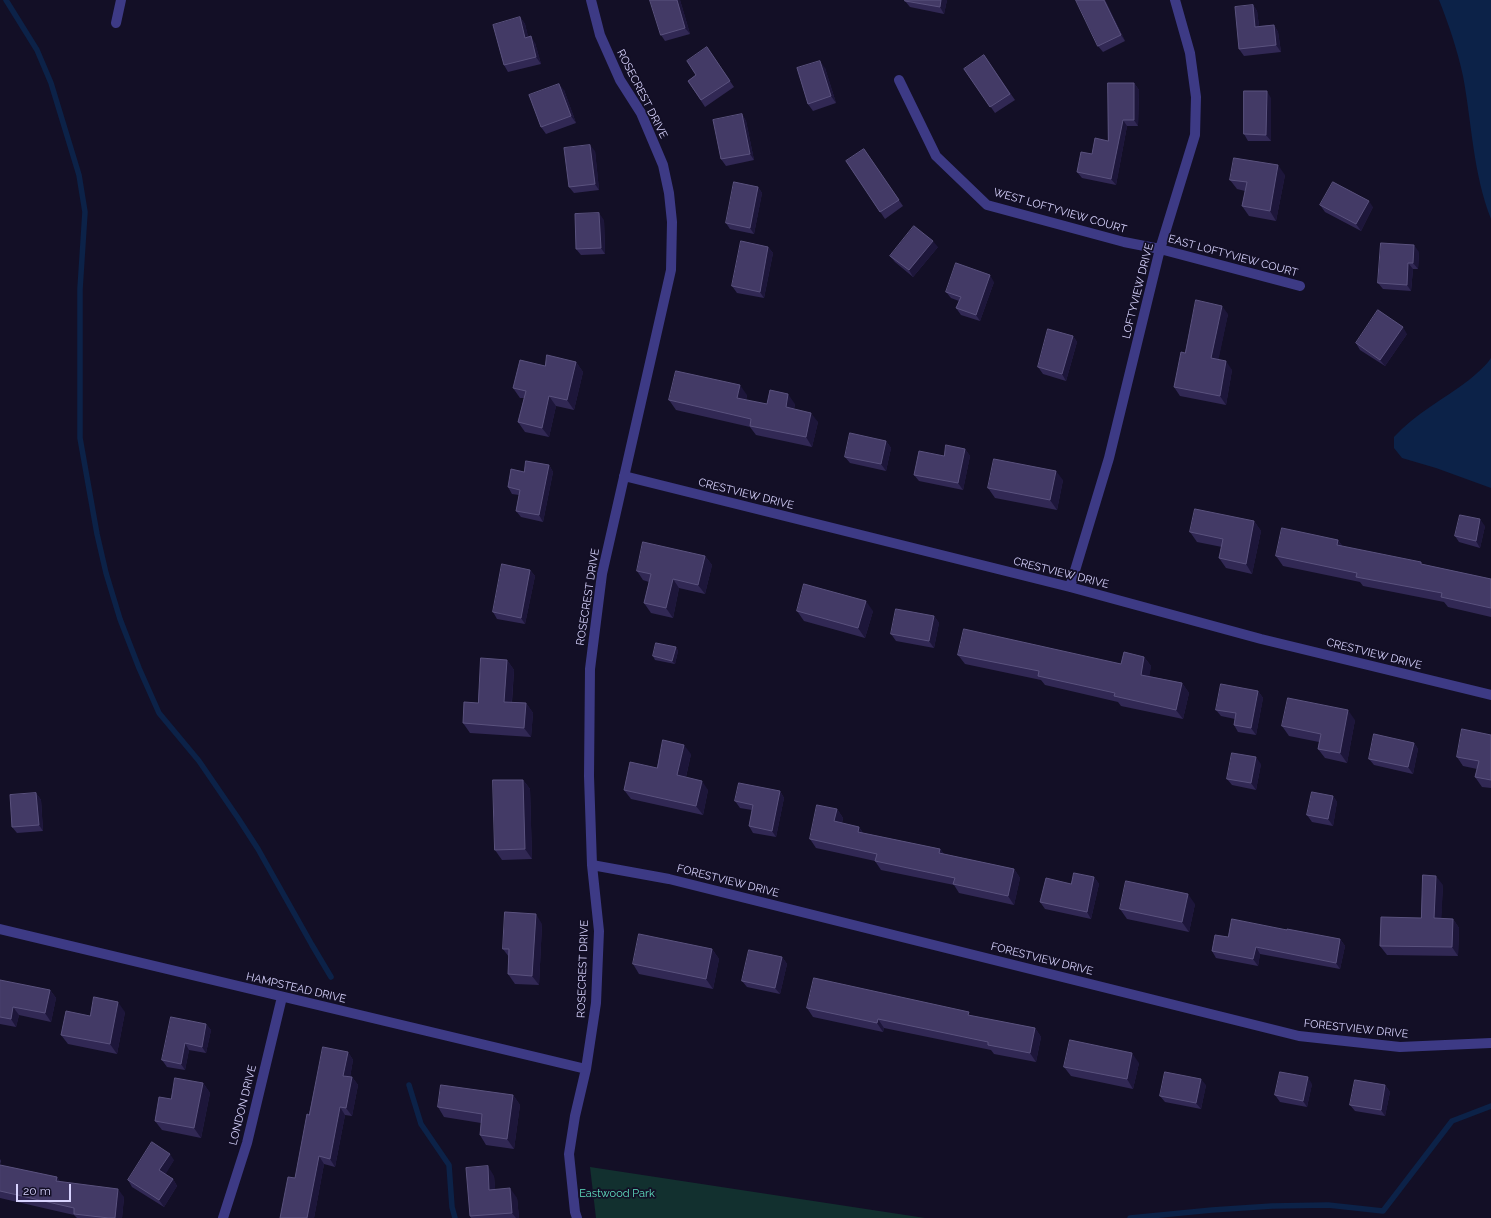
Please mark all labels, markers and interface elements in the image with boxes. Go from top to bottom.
street label: ROSECREST DRIVE [614,47,670,141]
street label: WEST LOFTYVIEW COURT [992,186,1128,236]
street label: EAST LOFTYVIEW COURT [1167,232,1299,280]
street label: LOFTYVIEW DRIVE [1120,242,1156,340]
street label: CRESTVIEW DRIVE [697,476,795,512]
street label: ROSECREST DRIVE [574,547,602,647]
street label: CRESTVIEW DRIVE [1012,555,1110,591]
street label: CRESTVIEW DRIVE [1325,636,1423,672]
street label: FORESTVIEW DRIVE [675,862,781,900]
street label: ROSECREST DRIVE [575,920,591,1018]
street label: FORESTVIEW DRIVE [989,940,1095,978]
street label: HAMPSTEAD DRIVE [245,970,347,1006]
street label: FORESTVIEW DRIVE [1303,1017,1409,1041]
street label: LONDON DRIVE [227,1064,259,1146]
scale bar [18,1176,73,1202]
text: 20 m [23,1184,51,1198]
park label: Eastwood Park [579,1187,655,1201]

